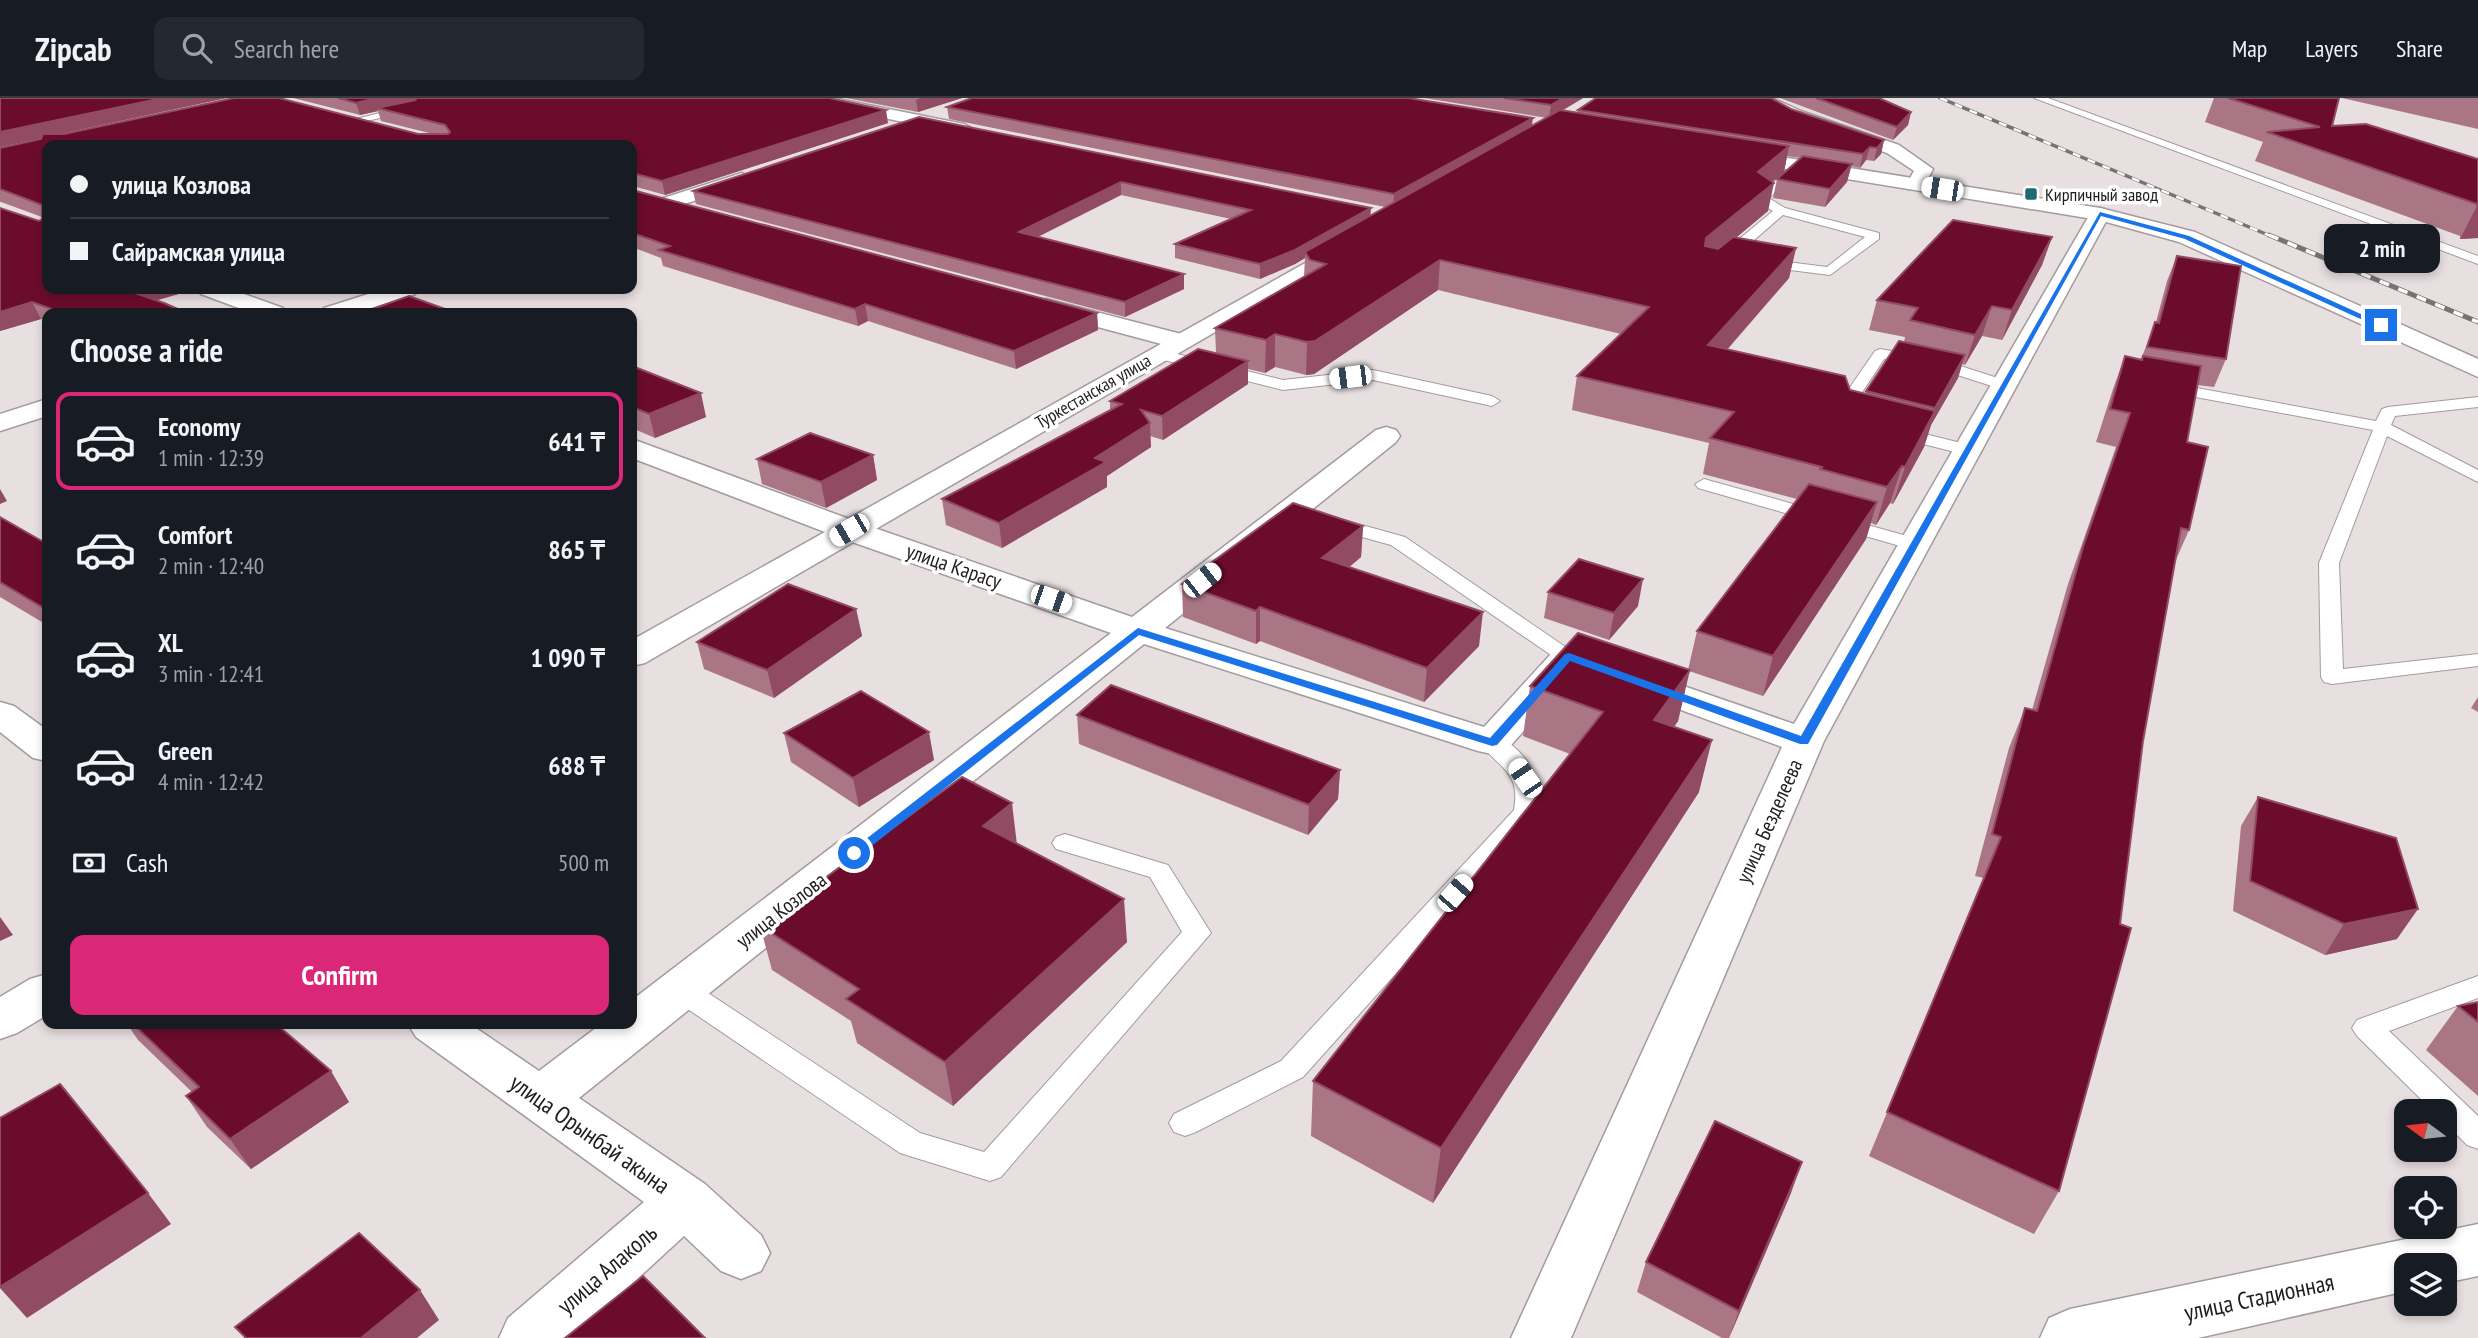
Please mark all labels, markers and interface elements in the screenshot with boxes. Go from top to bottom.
search box [154,17,644,80]
text: Zipcab [35,27,112,70]
icon: search [178,29,216,67]
text: Search here [234,32,339,65]
text: Map [2232,33,2267,64]
text: Layers [2305,33,2358,64]
text: Share [2396,33,2443,64]
text: улица Козлова [112,168,251,201]
car [1920,175,1965,203]
place label: Кирпичный завод [2045,183,2158,206]
marker: Кирпичный завод [2023,186,2039,202]
callout: 2 min [2323,224,2439,272]
text: 2 min [2359,234,2405,263]
text: Сайрамская улица [112,235,285,268]
route end [2365,309,2397,341]
text: Choose a ride [70,329,223,371]
street label: Туркестанская улица [1031,349,1155,433]
car [1328,364,1373,390]
icon: car [74,410,137,473]
text: Economy [158,410,240,443]
text: 641 ₸ [548,425,605,458]
text: 1 min · 12:39 [158,443,264,472]
car [826,510,873,550]
icon: car [74,518,137,581]
text: Comfort [158,518,232,551]
text: 865 ₸ [548,533,605,566]
street label: улица Карасу [903,537,1005,595]
text: 2 min · 12:40 [158,551,264,580]
car [1179,559,1226,601]
car [1028,582,1075,616]
icon: car [74,626,137,689]
text: XL [158,626,183,659]
text: 1 090 ₸ [530,641,605,674]
text: 3 min · 12:41 [158,659,264,688]
icon: car [74,734,137,797]
text: Green [158,734,213,767]
text: 688 ₸ [548,749,605,782]
car [1505,755,1546,801]
street label: улица Безделеева [1730,755,1808,887]
text: 4 min · 12:42 [158,767,264,796]
route start [838,837,870,869]
icon: cash [70,844,108,882]
text: Cash [126,846,168,879]
text: 500 m [558,848,609,877]
street label: улица Козлова [730,866,832,954]
car [1434,870,1477,916]
button: Confirm [70,935,609,1015]
street label: улица Орынбай акына [504,1067,676,1201]
north arrow [2394,1099,2457,1162]
map controls [2394,1099,2457,1316]
button: locate [2394,1176,2457,1239]
street label: улица Алаколь [551,1217,663,1321]
button: layers [2394,1253,2457,1316]
street label: улица Стадионная [2181,1266,2337,1328]

